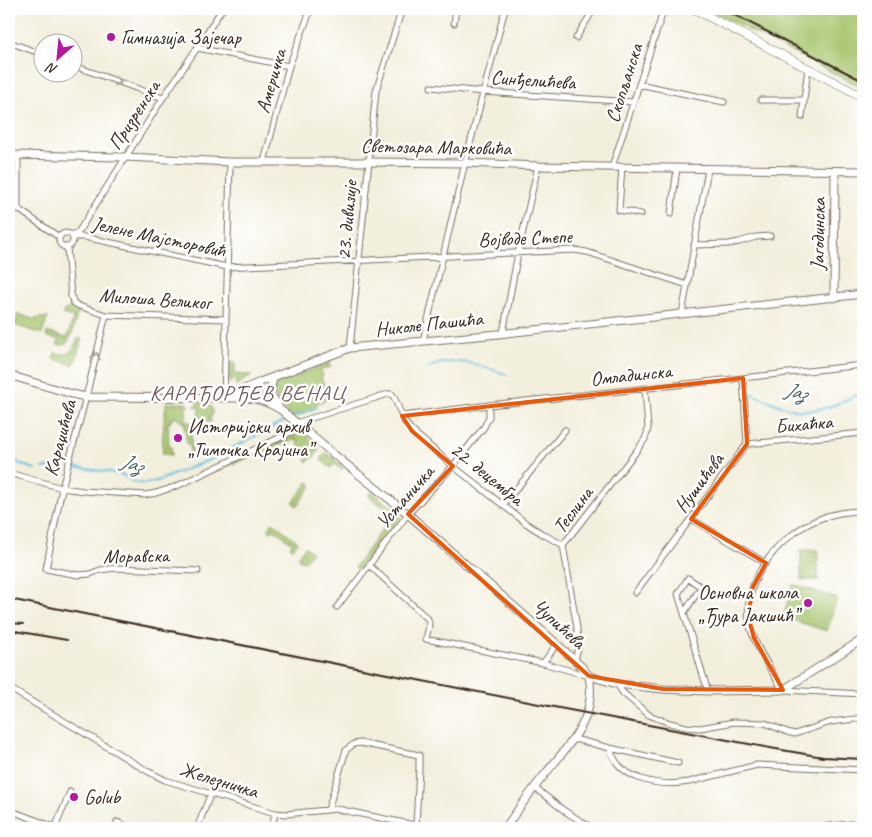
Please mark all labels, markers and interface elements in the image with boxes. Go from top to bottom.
place label: Гимназија Зајечар [121,25,242,50]
marker: Гимназија Зајечар [105,31,117,43]
north arrow [32,32,82,82]
street label: Скопљанска [600,39,649,125]
street label: Америчка [250,44,293,116]
text: N [43,59,60,79]
street label: Синђелићева [490,65,578,96]
street label: Призренска [102,74,167,154]
one-way arrow [113,76,121,86]
street label: Светозара Марковића [361,133,513,161]
street label: 23. дивизије [331,178,363,261]
street label: Јагодинска [805,196,831,271]
street label: Јелене Мајсторовић [89,211,229,264]
street label: Војводе Степе [478,224,574,252]
street label: Милоша Великог [98,283,215,316]
street label: Николе Пашића [374,306,485,342]
one-way arrow [90,351,101,360]
street label: Омладинска [589,358,674,392]
water label: Јаз [781,376,812,408]
district label: КАРАЂОРЂЕВ ВЕНАЦ [150,379,348,407]
street label: Караџићева [38,395,83,479]
street label: Бихаћка [774,409,835,439]
place label: Историјски архив „Тимочка Крајина” [188,414,317,462]
marker: Историјски архив „Тимочка Крајина” [172,432,184,444]
street label: 22. децембра [445,437,530,512]
water label: Јаз [116,447,149,480]
street label: Нушићева [669,447,731,518]
street label: Устаничка [371,459,441,534]
street label: Теслина [547,480,600,538]
street label: Моравска [103,543,171,569]
place label: Основна школа „Ђура Јакшић” [698,580,803,629]
street label: Чупићева [527,594,592,656]
marker: Основна школа „Ђура Јакшић” [802,597,814,609]
street label: Железничка [177,756,262,804]
place label: Golub [84,785,122,810]
marker: Golub [68,791,80,803]

